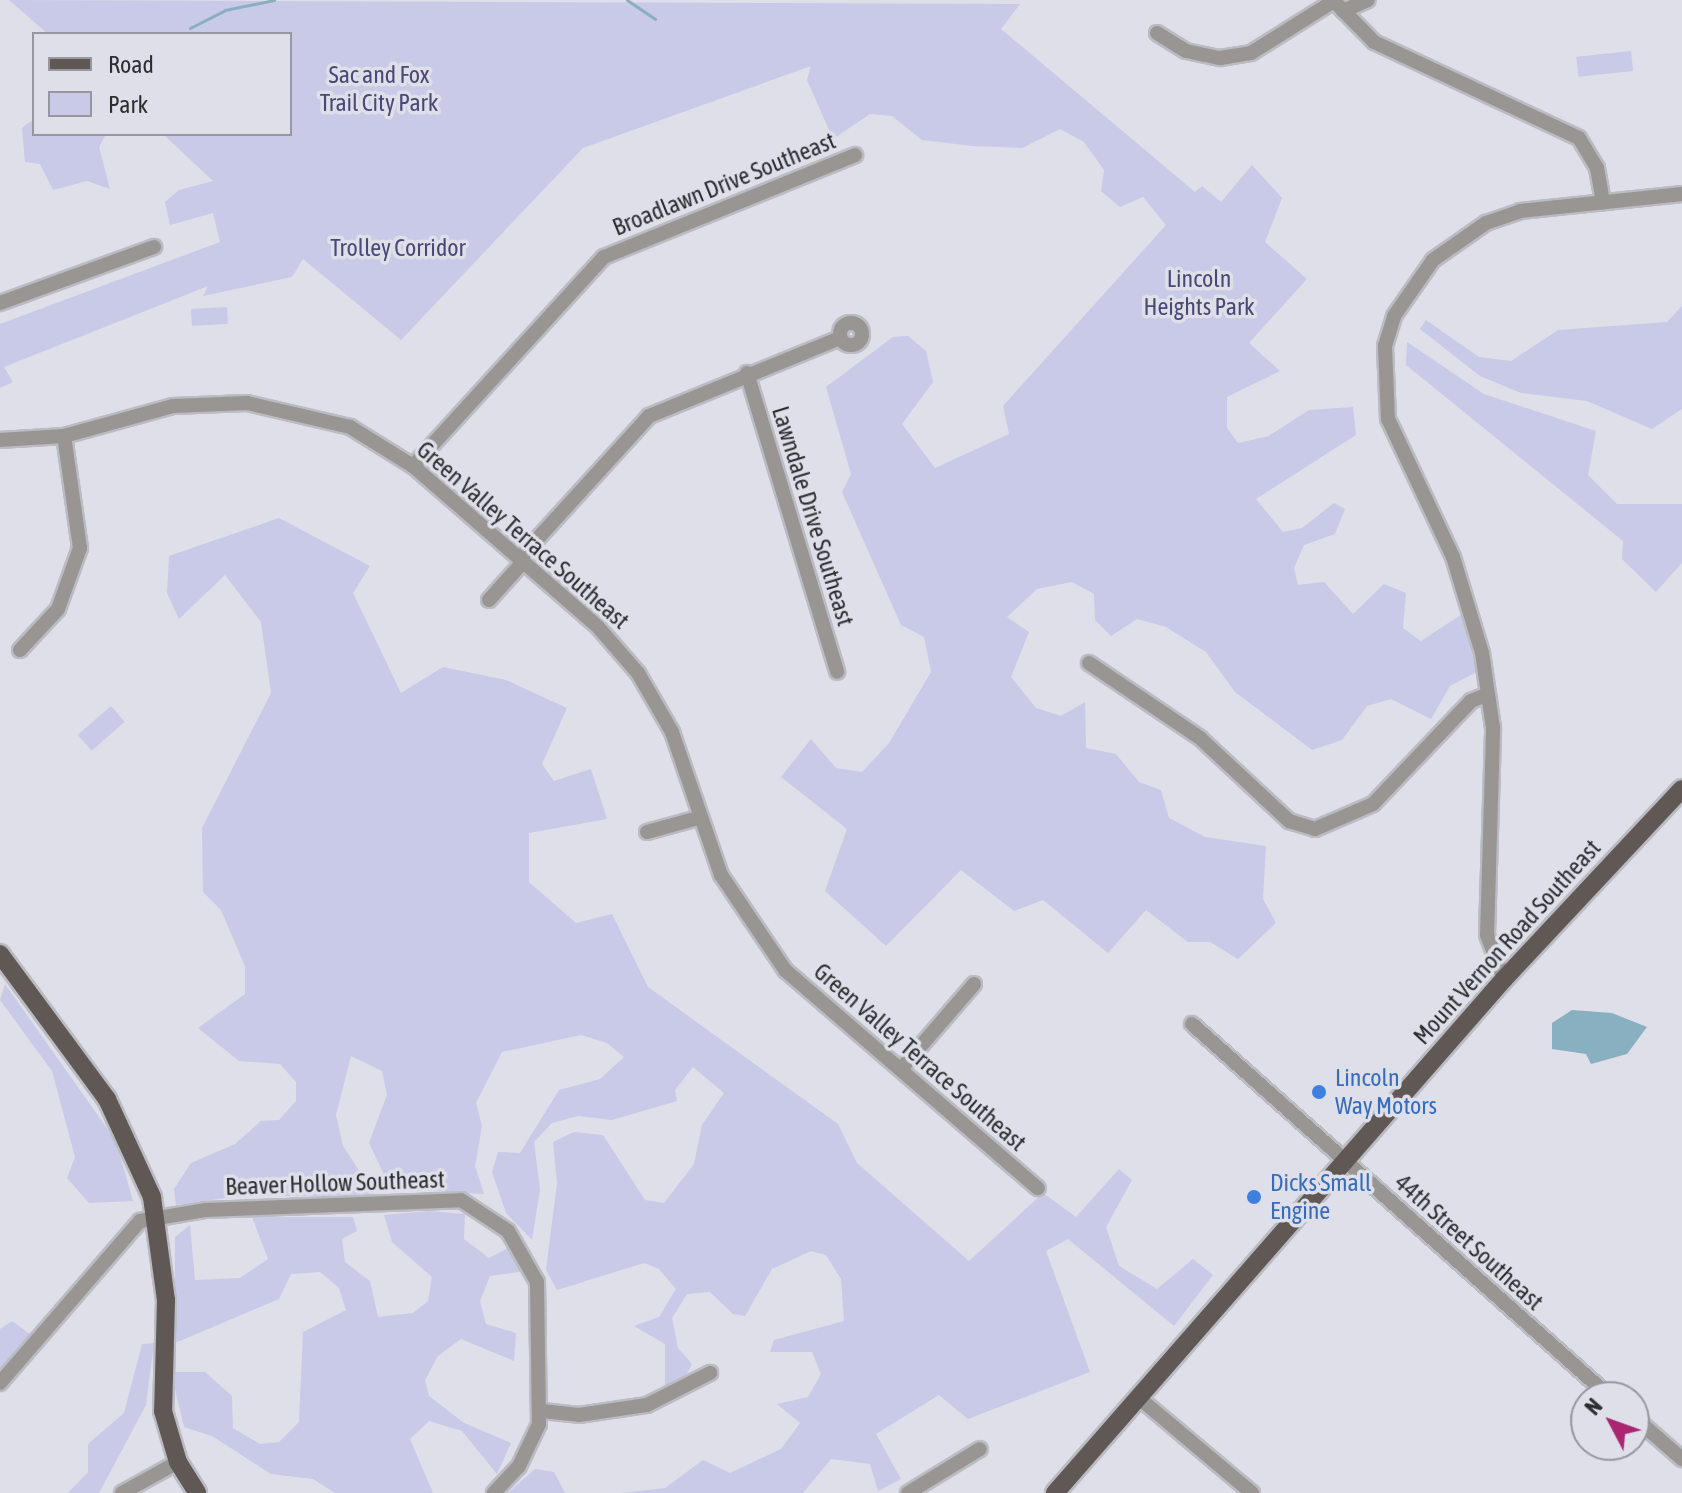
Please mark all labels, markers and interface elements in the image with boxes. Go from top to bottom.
legend [32,32,292,136]
text: Road [108,51,154,78]
park label: Sac and Fox Trail City Park [320,61,438,117]
text: Park [108,91,148,118]
street label: Broadlawn Drive Southeast [608,126,840,242]
park label: Trolley Corridor [330,234,466,262]
park label: Lincoln Heights Park [1143,265,1255,321]
street label: Lawndale Drive Southeast [766,403,860,629]
street label: Green Valley Terrace Southeast [411,435,635,635]
street label: Mount Vernon Road Southeast [1407,834,1607,1050]
street label: Green Valley Terrace Southeast [808,957,1032,1157]
place label: Lincoln Way Motors [1335,1064,1437,1120]
marker: Lincoln Way Motors [1310,1083,1328,1101]
street label: Beaver Hollow Southeast [225,1165,445,1201]
street label: 44th Street Southeast [1389,1168,1549,1316]
place label: Dicks Small Engine [1270,1169,1371,1225]
marker: Dicks Small Engine [1245,1188,1263,1206]
north arrow [1570,1381,1650,1461]
text: N [1579,1393,1607,1420]

